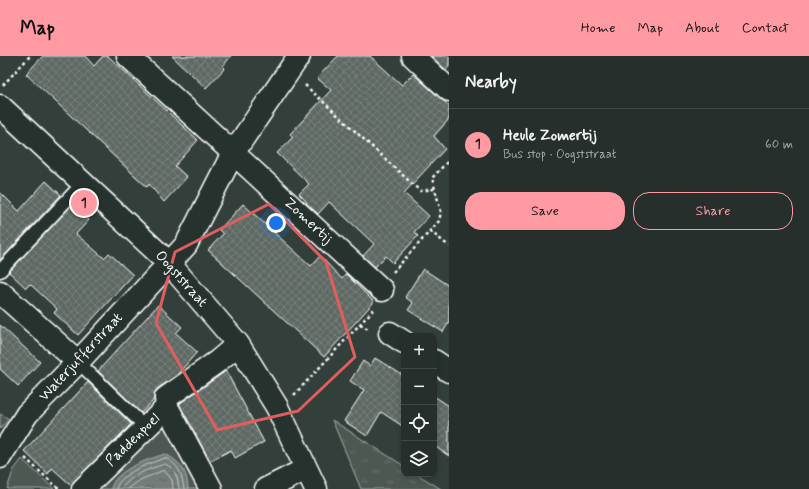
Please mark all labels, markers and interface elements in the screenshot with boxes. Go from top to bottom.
text: Map [20,16,55,41]
text: Home [581,19,615,37]
text: Map [637,19,663,37]
text: About [685,19,720,37]
text: Contact [742,19,789,37]
text: Nearby [465,71,517,93]
text: Heule Zomertij [503,126,597,146]
text: 1 [475,136,481,153]
text: 60 m [765,136,793,153]
text: Bus stop · Oogststraat [503,146,617,163]
pin: 1 [71,188,97,218]
button: Save [465,192,625,230]
button: Share [633,192,793,230]
street label: Zomertij [279,193,337,249]
your location [266,213,286,233]
street label: Oogststraat [150,246,212,312]
street label: Waterjufferstraat [35,308,128,406]
map controls [401,333,437,477]
button: + [401,333,437,369]
button: − [401,369,437,405]
button: locate [401,405,437,441]
street label: Paddenpoel [101,409,165,471]
button: layers [401,441,437,477]

